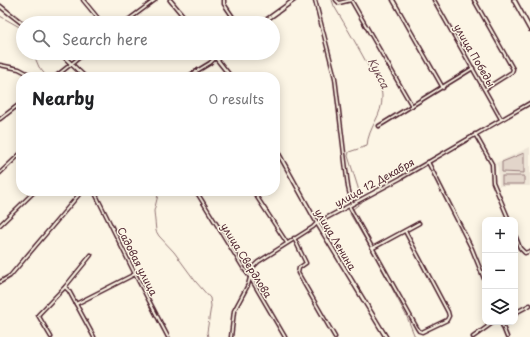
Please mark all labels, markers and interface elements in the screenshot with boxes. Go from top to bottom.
search box [16,16,280,60]
street label: улица Победы [451,21,499,89]
icon: search [30,27,52,49]
text: Search here [62,27,148,50]
water label: Кукса [364,55,395,93]
text: Nearby [32,85,94,111]
text: 0 results [209,89,264,108]
street label: улица 12 Декабря [331,154,417,210]
street label: улица Ленина [312,205,361,273]
map controls [482,217,518,325]
button: + [482,217,518,253]
street label: улица Свердлова [218,220,277,301]
street label: Садовая улица [114,224,162,299]
button: − [482,253,518,289]
button: layers [482,289,518,325]

